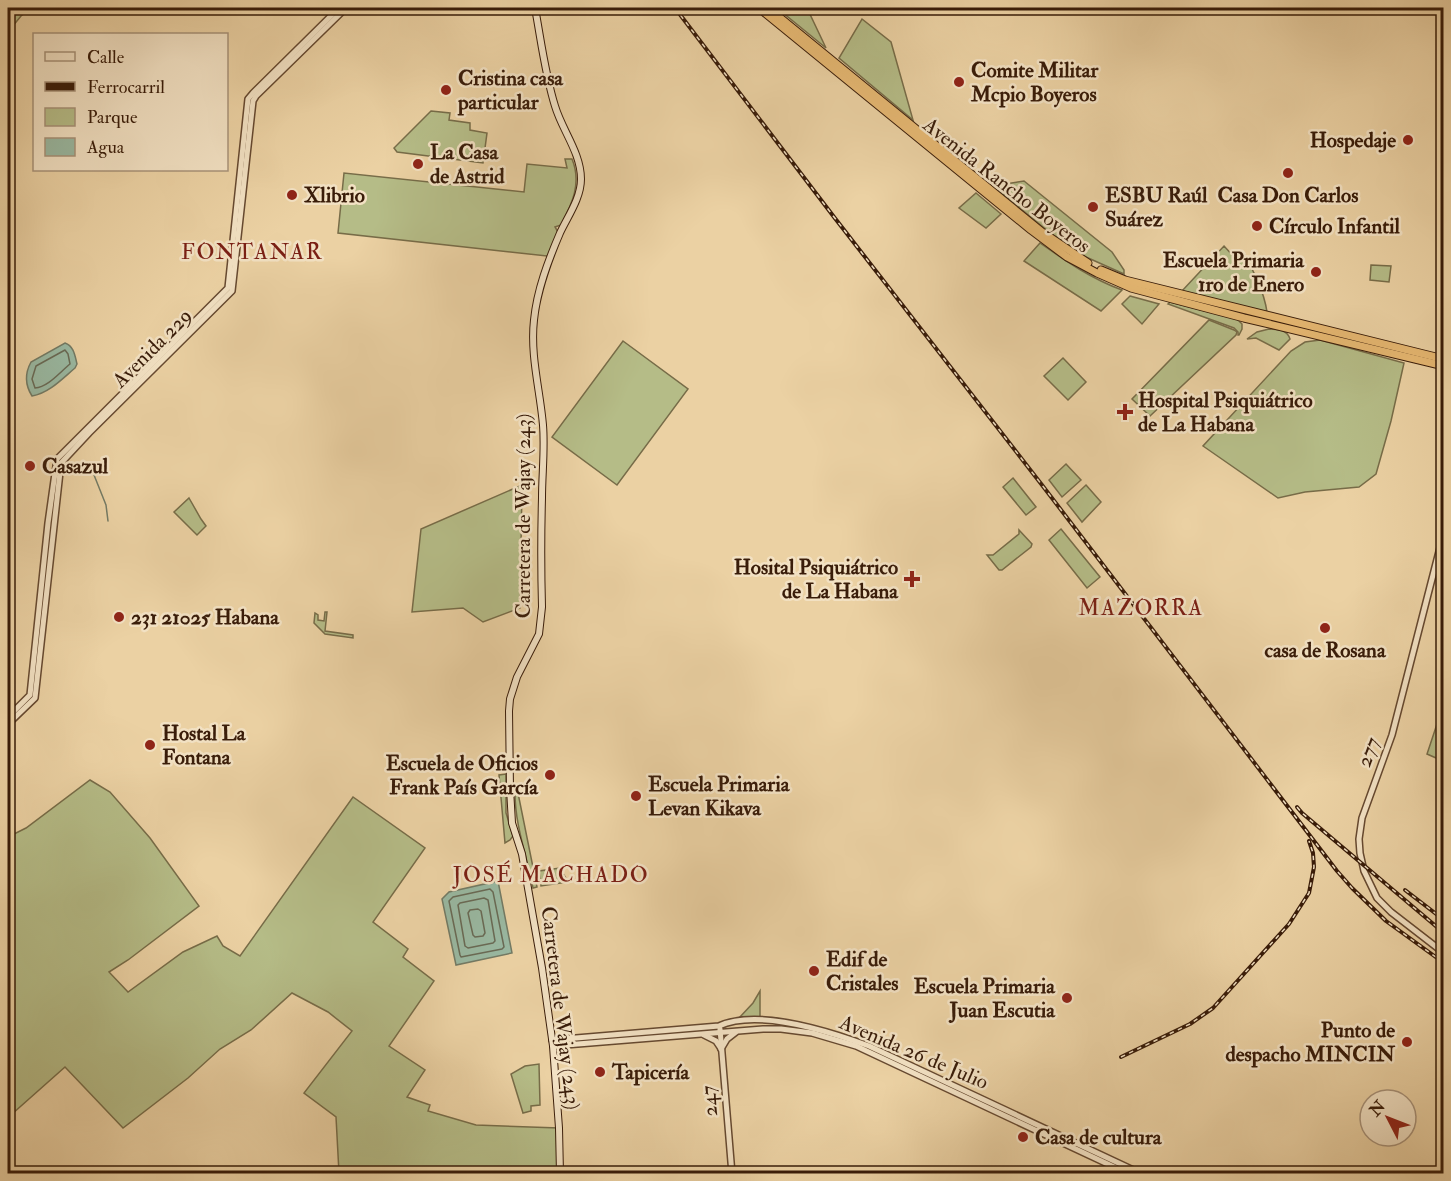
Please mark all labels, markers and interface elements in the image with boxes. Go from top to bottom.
legend [33,33,228,171]
text: Calle [87,46,125,69]
place label: Comite Militar Mcpio Boyeros [970,57,1099,108]
place label: Cristina casa particular [457,65,564,116]
marker: Comite Militar Mcpio Boyeros [952,75,966,89]
text: Ferrocarril [87,76,165,99]
marker: Cristina casa particular [439,83,453,97]
text: Parque [87,106,138,129]
street label: Avenida Rancho Boyeros [917,111,1096,259]
place label: Hospedaje [1310,127,1396,154]
marker: Hospedaje [1401,133,1415,147]
text: Agua [86,136,125,159]
place label: La Casa de Astrid [430,139,505,190]
marker: La Casa de Astrid [411,157,425,171]
marker: Casa Don Carlos [1281,166,1295,180]
place label: Xlibrio [304,182,365,209]
place label: ESBU Raúl Suárez [1105,182,1208,233]
place label: Casa Don Carlos [1218,182,1358,209]
marker: Xlibrio [285,188,299,202]
marker: ESBU Raúl Suárez [1086,200,1100,214]
place label: Círculo Infantil [1269,213,1401,240]
marker: Círculo Infantil [1250,219,1264,233]
district label: FONTANAR [181,238,323,266]
place label: Escuela Primaria 1ro de Enero [1163,247,1305,298]
marker: Escuela Primaria 1ro de Enero [1309,265,1323,279]
street label: Avenida 229 [106,303,198,395]
place label: Hospital Psiquiátrico de La Habana [1138,387,1313,438]
marker: Hospital Psiquiátrico de La Habana [1116,403,1134,421]
street label: Carretera de Wajay (243) [510,414,537,618]
place label: Casazul [42,453,109,480]
marker: Casazul [23,459,37,473]
place label: Hosital Psiquiátrico de La Habana [734,554,899,605]
marker: Hosital Psiquiátrico de La Habana [903,570,921,588]
district label: MAZORRA [1078,594,1204,622]
place label: 231 21025 Habana [131,604,280,631]
marker: 231 21025 Habana [112,610,126,624]
marker: casa de Rosana [1318,621,1332,635]
place label: casa de Rosana [1264,637,1387,664]
place label: Hostal La Fontana [162,720,247,771]
street label: 277 [1351,733,1387,771]
marker: Hostal La Fontana [143,738,157,752]
place label: Escuela de Oficios Frank País García [386,750,539,801]
marker: Escuela de Oficios Frank País García [543,768,557,782]
place label: Escuela Primaria Levan Kikava [648,771,791,822]
marker: Escuela Primaria Levan Kikava [629,789,643,803]
district label: JOSÉ MACHADO [452,860,649,889]
street label: Carretera de Wajay (243) [535,905,586,1111]
place label: Edif de Cristales [826,946,899,997]
marker: Edif de Cristales [807,964,821,978]
place label: Escuela Primaria Juan Escutia [914,973,1056,1024]
marker: Escuela Primaria Juan Escutia [1060,991,1074,1005]
street label: Avenida 26 de Julio [834,1009,992,1096]
place label: Punto de despacho MINCIN [1225,1017,1396,1068]
marker: Punto de despacho MINCIN [1400,1035,1414,1049]
place label: Tapicería [611,1059,691,1086]
marker: Tapicería [593,1065,607,1079]
street label: 247 [695,1084,724,1118]
north arrow [1358,1088,1418,1148]
text: N [1365,1096,1390,1121]
place label: Casa de cultura [1035,1124,1163,1151]
marker: Casa de cultura [1016,1130,1030,1144]

